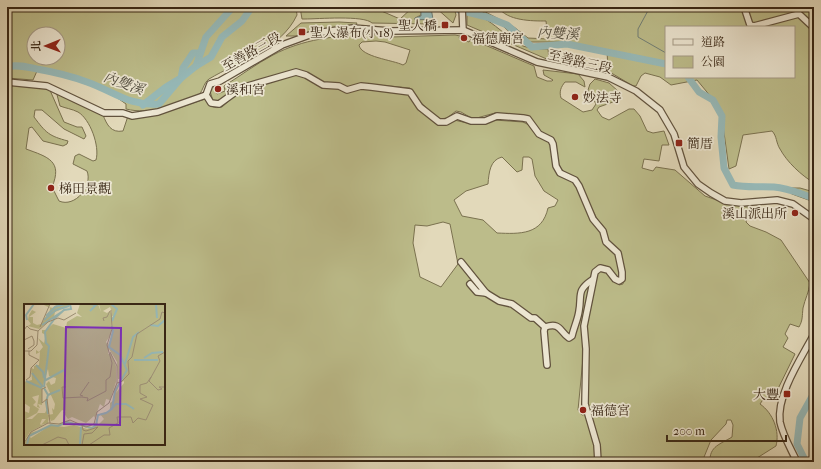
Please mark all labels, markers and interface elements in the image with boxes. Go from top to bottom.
place label: 聖人橋 [398,18,437,33]
marker: 聖人橋 [440,20,450,30]
water label: 內雙溪 [537,24,581,43]
place label: 聖人瀑布(小18) [310,25,393,40]
north arrow [26,26,66,66]
legend [665,26,795,78]
marker: 聖人瀑布(小18) [297,27,307,37]
street label: 至善路三段 [219,29,283,74]
place label: 福德廟宮 [472,31,524,46]
marker: 福德廟宮 [459,33,469,43]
text: 道路 [701,35,725,49]
text: 北 [30,41,43,52]
street label: 至善路三段 [547,47,613,76]
text: 公園 [701,55,725,69]
water label: 內雙溪 [101,68,148,99]
place label: 溪和宮 [226,82,265,97]
marker: 溪和宮 [213,84,223,94]
place label: 妙法寺 [583,90,622,105]
marker: 妙法寺 [570,92,580,102]
place label: 簡厝 [687,136,713,151]
marker: 簡厝 [674,138,684,148]
place label: 梯田景觀 [59,181,111,196]
marker: 梯田景觀 [46,183,56,193]
place label: 溪山派出所 [722,206,787,221]
marker: 溪山派出所 [790,208,800,218]
inset map [24,304,165,445]
place label: 大豐 [753,387,779,402]
marker: 大豐 [782,389,792,399]
place label: 福德宮 [591,403,630,418]
marker: 福德宮 [578,405,588,415]
scale bar [667,417,786,443]
text: 200 m [673,424,705,438]

